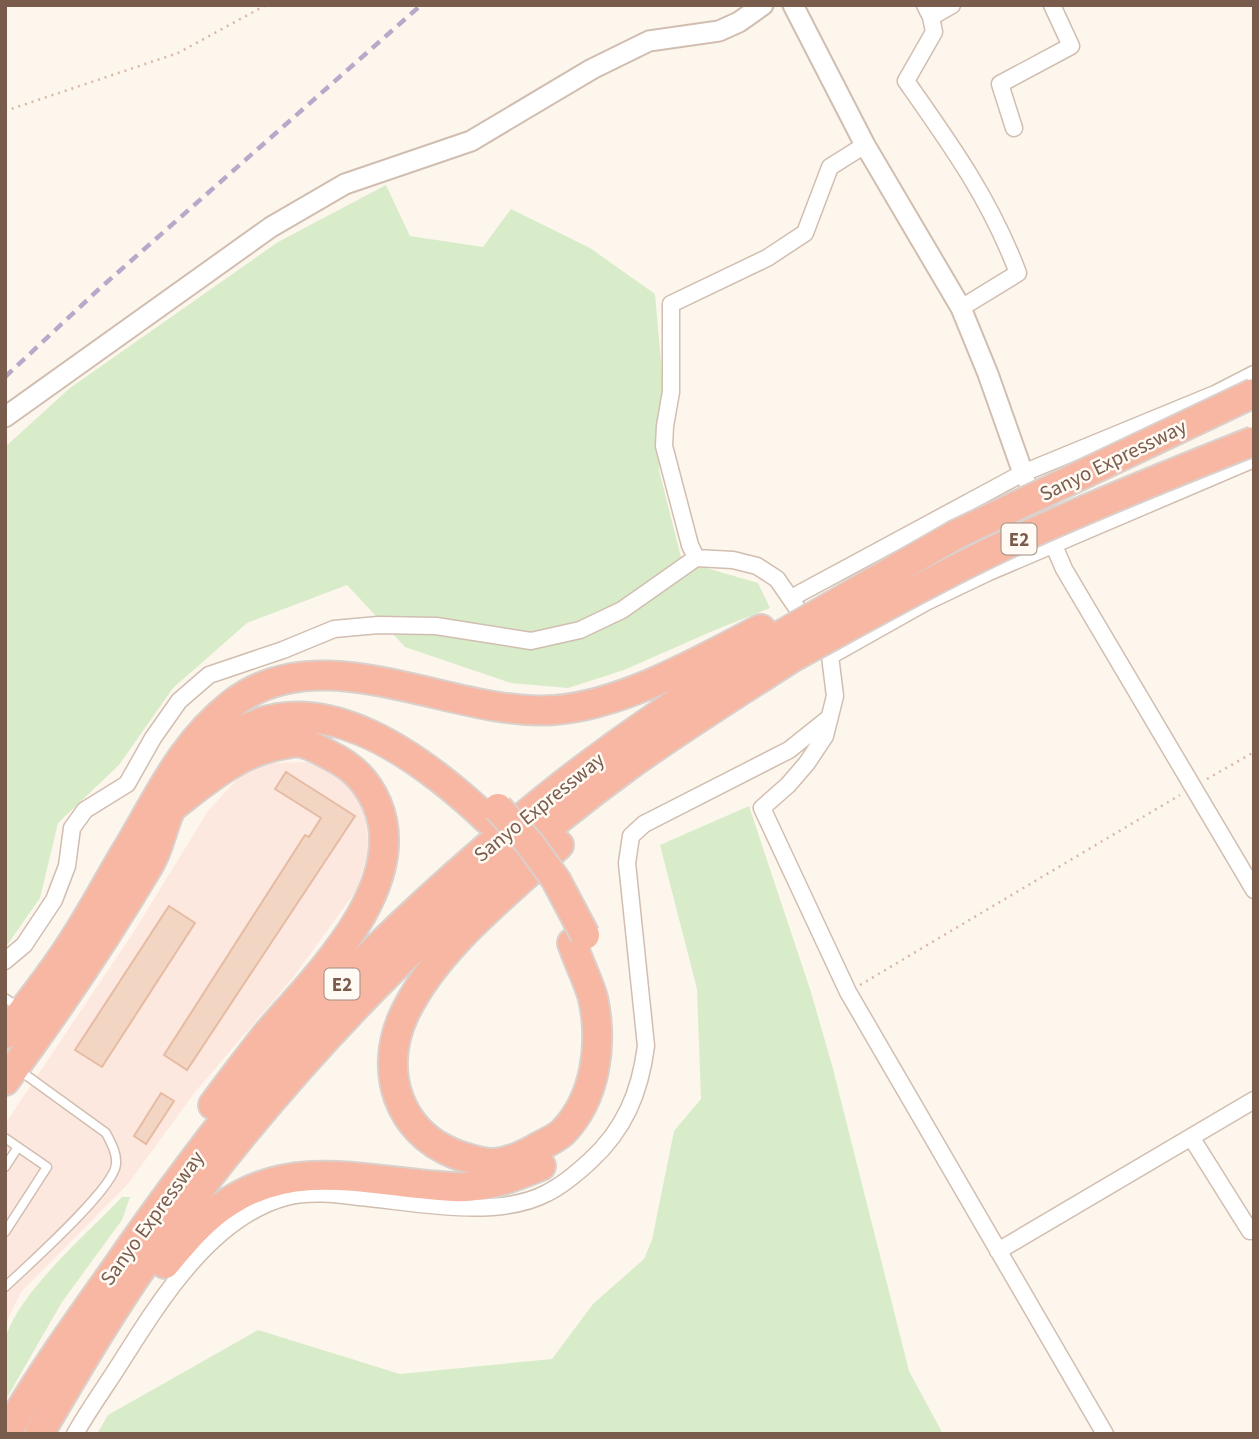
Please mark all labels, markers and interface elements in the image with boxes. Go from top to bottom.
street label: Sanyo Expressway [1034,411,1192,509]
road number: E2 [1002,524,1036,554]
street label: Sanyo Expressway [467,745,611,869]
road number: E2 [324,968,360,1000]
street label: Sanyo Expressway [93,1144,211,1292]

